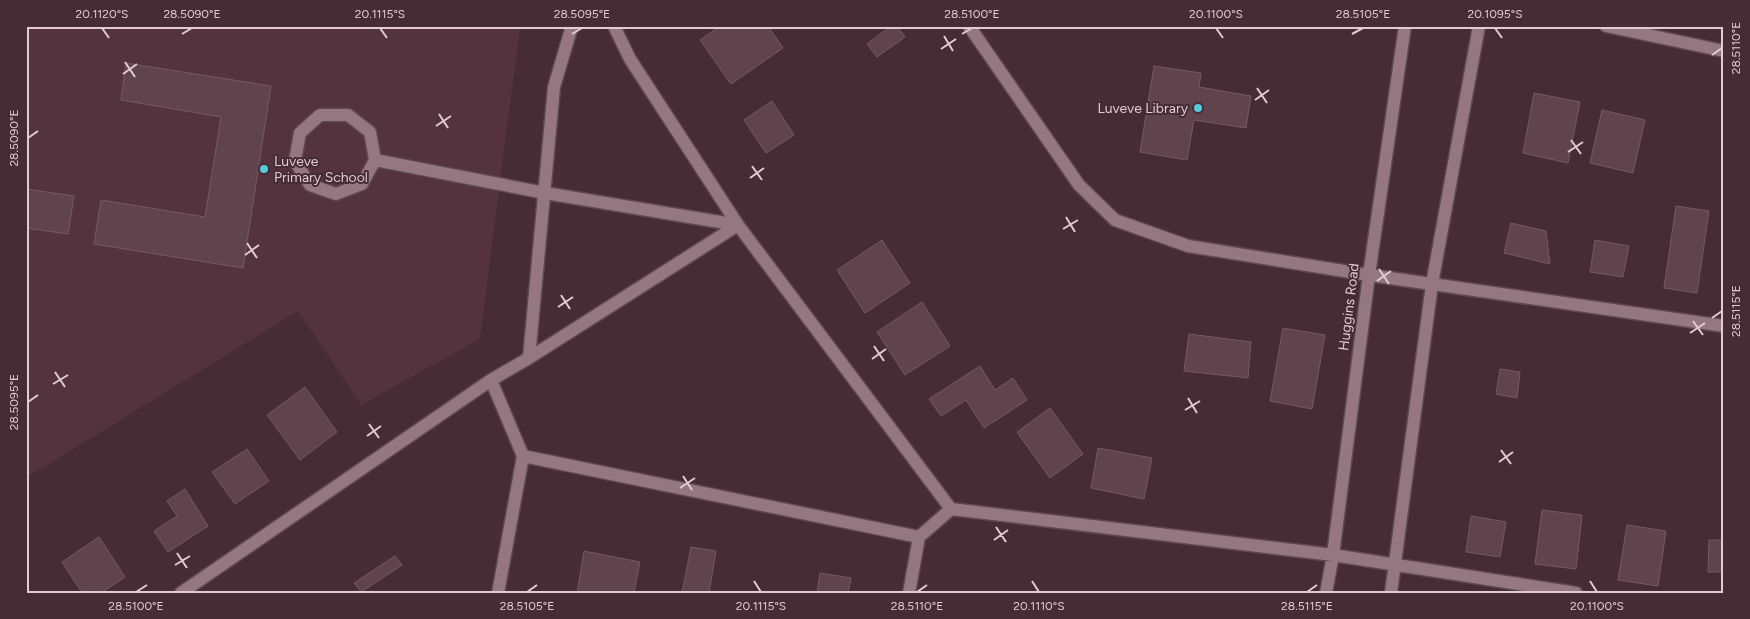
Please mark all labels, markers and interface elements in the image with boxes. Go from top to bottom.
text: 20.1120°S [75,7,129,21]
text: 28.5090°E [163,7,221,21]
text: 20.1115°S [355,7,405,21]
text: 28.5095°E [554,7,610,21]
text: 28.5100°E [944,7,1000,21]
text: 20.1100°S [1189,7,1243,21]
text: 28.5105°E [1336,7,1390,21]
text: 20.1095°S [1467,7,1523,21]
text: 28.5110°E [1729,22,1743,74]
place label: Luveve Library [1097,100,1189,117]
marker: Luveve Library [1192,102,1204,114]
text: 28.5090°E [7,109,21,167]
place label: Luveve Primary School [274,153,368,186]
marker: Luveve Primary School [258,163,270,175]
street label: Huggins Road [1335,262,1363,352]
text: 28.5115°E [1729,285,1743,337]
text: 28.5095°E [7,374,21,430]
text: 28.5100°E [108,599,164,613]
text: 28.5105°E [500,599,554,613]
text: 20.1115°S [736,599,786,613]
text: 28.5110°E [891,599,943,613]
text: 20.1110°S [1013,599,1065,613]
text: 28.5115°E [1281,599,1333,613]
text: 20.1100°S [1570,599,1624,613]

